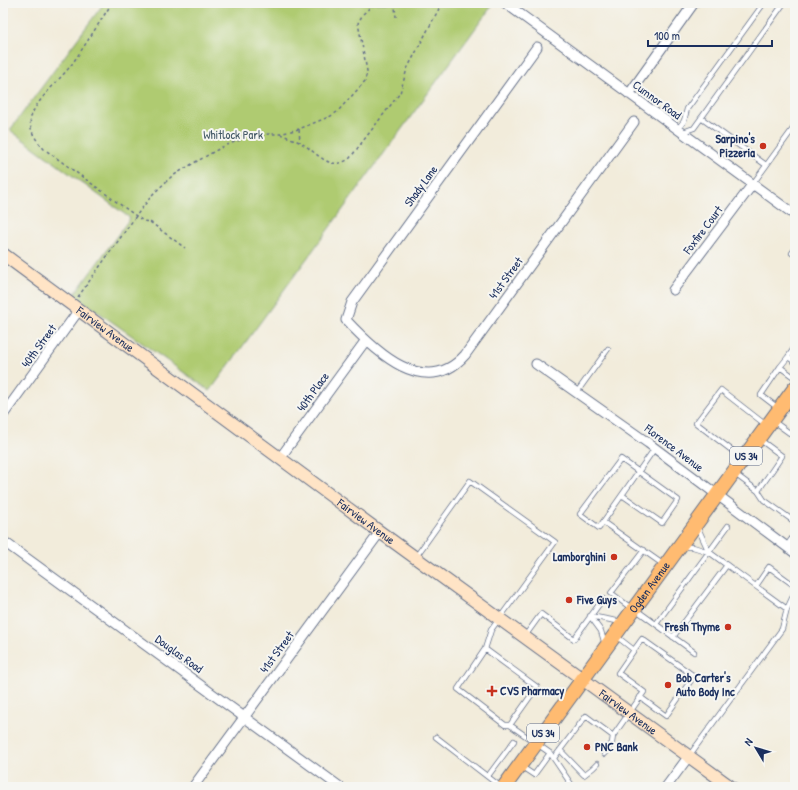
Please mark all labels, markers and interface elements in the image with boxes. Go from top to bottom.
scale bar [648,22,772,48]
text: 100 m [654,27,680,44]
street label: Cumnor Road [629,76,686,123]
park label: Whitlock Park [203,126,263,143]
place label: Sarpino's Pizzeria [715,130,755,161]
marker: Sarpino's Pizzeria [758,141,768,151]
street label: Shady Lane [400,161,441,210]
street label: Foxfire Court [678,201,727,258]
street label: 41st Street [485,252,527,302]
street label: Fairview Avenue [72,301,138,356]
street label: 40th Street [17,320,61,371]
street label: 40th Place [293,368,333,415]
street label: Florence Avenue [640,419,708,476]
road number: US 34 [730,447,762,465]
street label: Fairview Avenue [333,494,399,548]
place label: Lamborghini [553,548,606,566]
marker: Lamborghini [609,552,619,562]
street label: Ogden Avenue [625,558,674,616]
place label: Five Guys [576,591,617,609]
marker: Five Guys [564,595,574,605]
place label: Fresh Thyme [664,618,720,636]
marker: Fresh Thyme [723,622,733,632]
street label: 41st Street [256,626,298,676]
street label: Douglas Road [152,630,207,677]
place label: Bob Carter's Auto Body Inc [676,669,735,701]
marker: Bob Carter's Auto Body Inc [663,680,673,690]
place label: CVS Pharmacy [500,682,564,700]
street label: Fairview Avenue [595,684,661,739]
marker: CVS Pharmacy [487,686,497,696]
road number: US 34 [527,724,559,742]
north arrow [736,728,776,768]
text: N [741,735,756,748]
place label: PNC Bank [595,738,638,755]
marker: PNC Bank [582,742,592,752]

